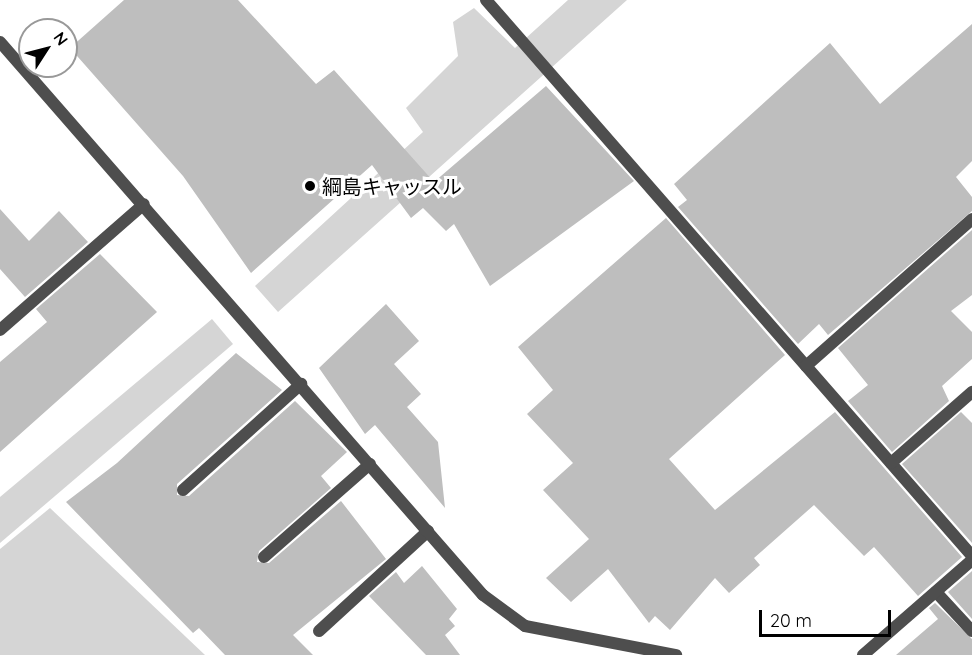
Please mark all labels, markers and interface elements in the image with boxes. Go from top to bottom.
north arrow [18,18,78,78]
text: N [49,28,72,49]
place label: 綱島キャッスル [322,174,462,198]
marker: 綱島キャッスル [303,179,317,193]
scale bar [762,598,894,636]
text: 20 m [770,609,812,632]

